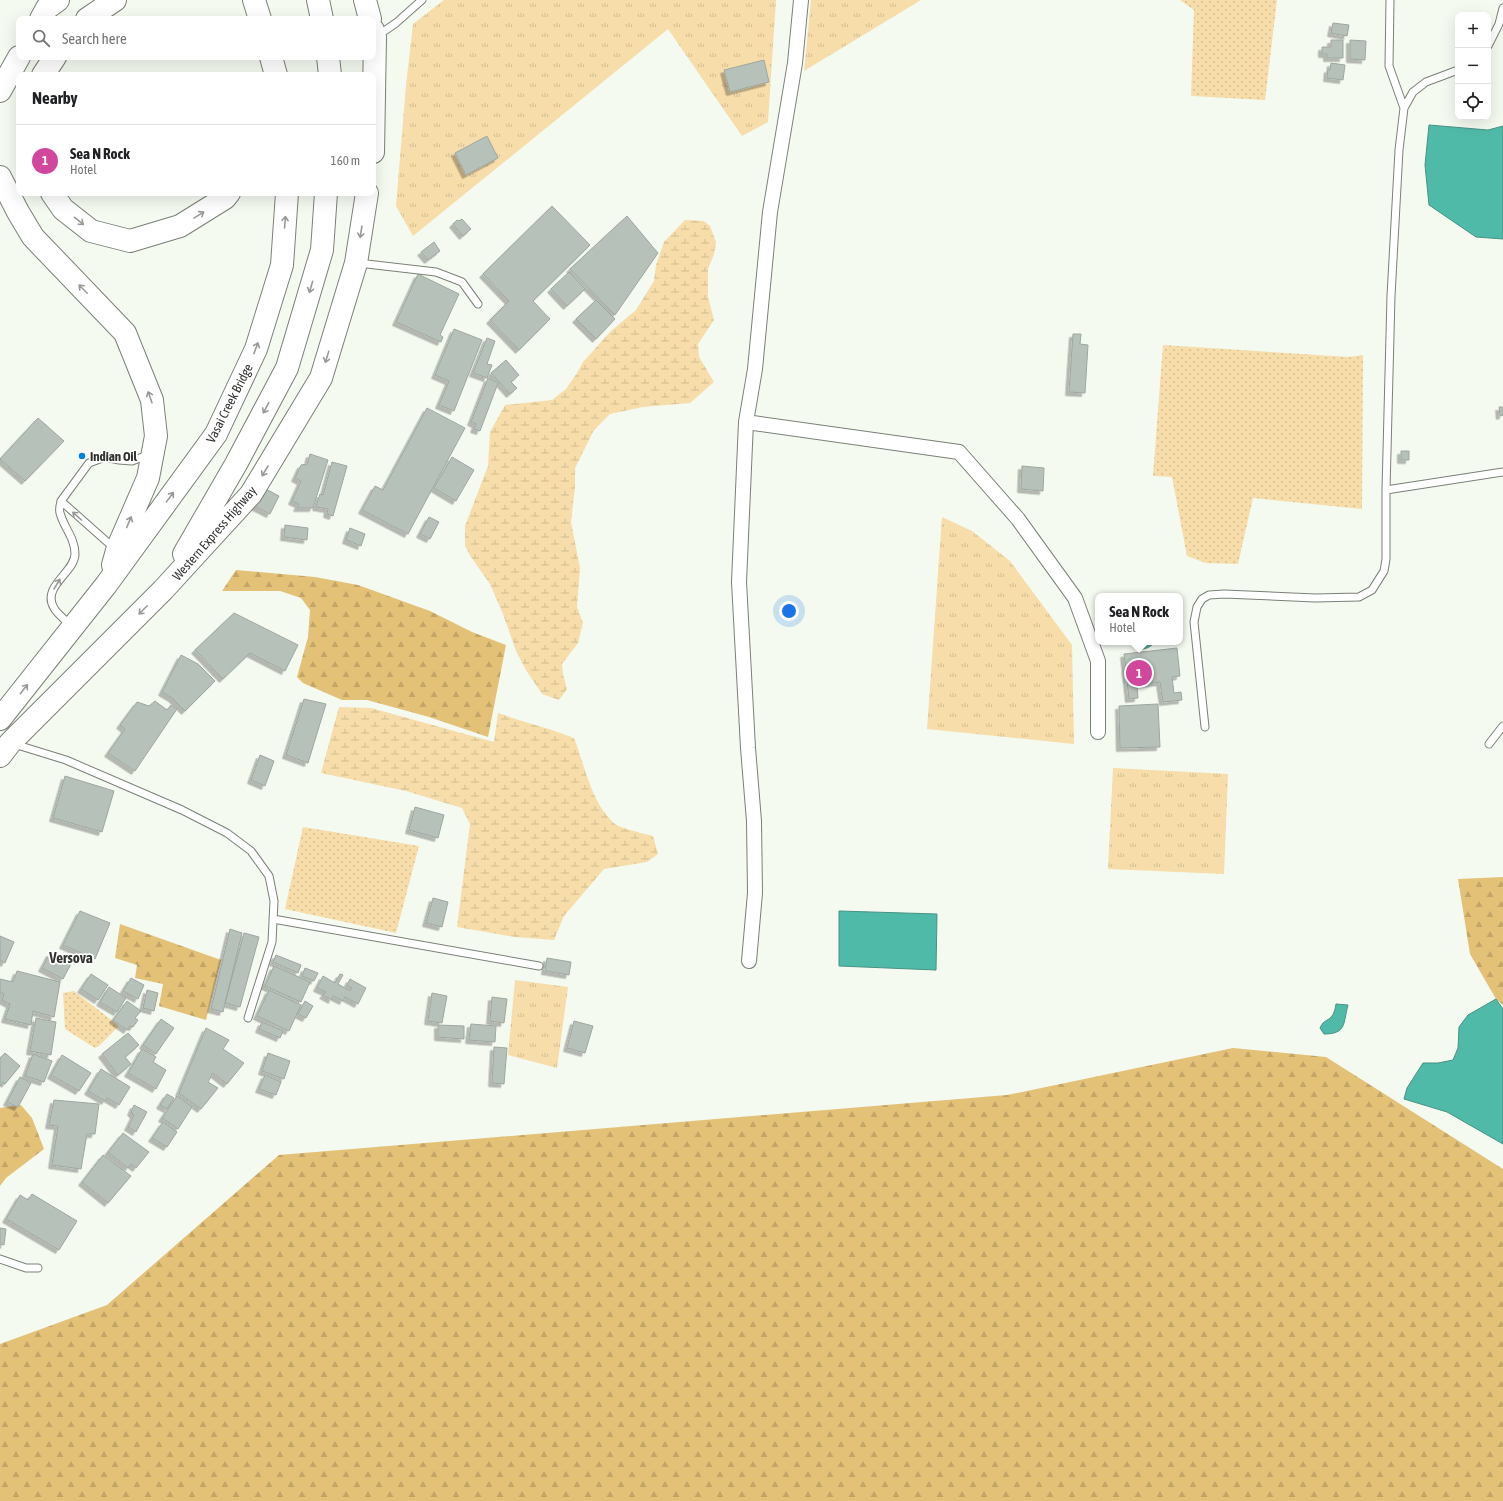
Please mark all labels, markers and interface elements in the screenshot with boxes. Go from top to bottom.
map controls [1455,12,1491,120]
button: + [1455,12,1491,48]
search box [16,16,376,60]
icon: search [30,27,52,49]
text: Search here [62,30,127,47]
button: − [1455,48,1491,84]
button: locate [1455,84,1491,120]
text: Nearby [32,88,78,108]
text: Sea N Rock [70,145,130,162]
text: 1 [42,153,48,168]
text: 160 m [331,153,360,168]
text: Hotel [70,162,97,177]
one-way arrow [193,211,204,219]
one-way arrow [281,216,288,229]
one-way arrow [73,217,84,225]
one-way arrow [357,225,365,238]
one-way arrow [307,280,314,293]
one-way arrow [78,284,88,294]
one-way arrow [252,343,260,355]
one-way arrow [323,350,330,363]
street label: Vasai Creek Bridge [203,361,256,445]
one-way arrow [146,391,153,404]
one-way arrow [262,402,269,414]
place label: Indian Oil [90,449,137,464]
marker: Indian Oil [77,451,87,461]
one-way arrow [261,465,269,477]
street label: Western Express Highway [169,483,260,584]
one-way arrow [166,491,175,502]
one-way arrow [72,511,82,520]
one-way arrow [126,516,133,528]
one-way arrow [53,578,61,590]
popup [1095,593,1183,645]
your location [779,601,799,621]
text: Sea N Rock [1109,603,1169,620]
one-way arrow [138,605,148,615]
text: Hotel [1109,620,1136,635]
pin: 1 [1126,658,1152,688]
one-way arrow [20,683,28,694]
district label: Versova [48,949,93,966]

